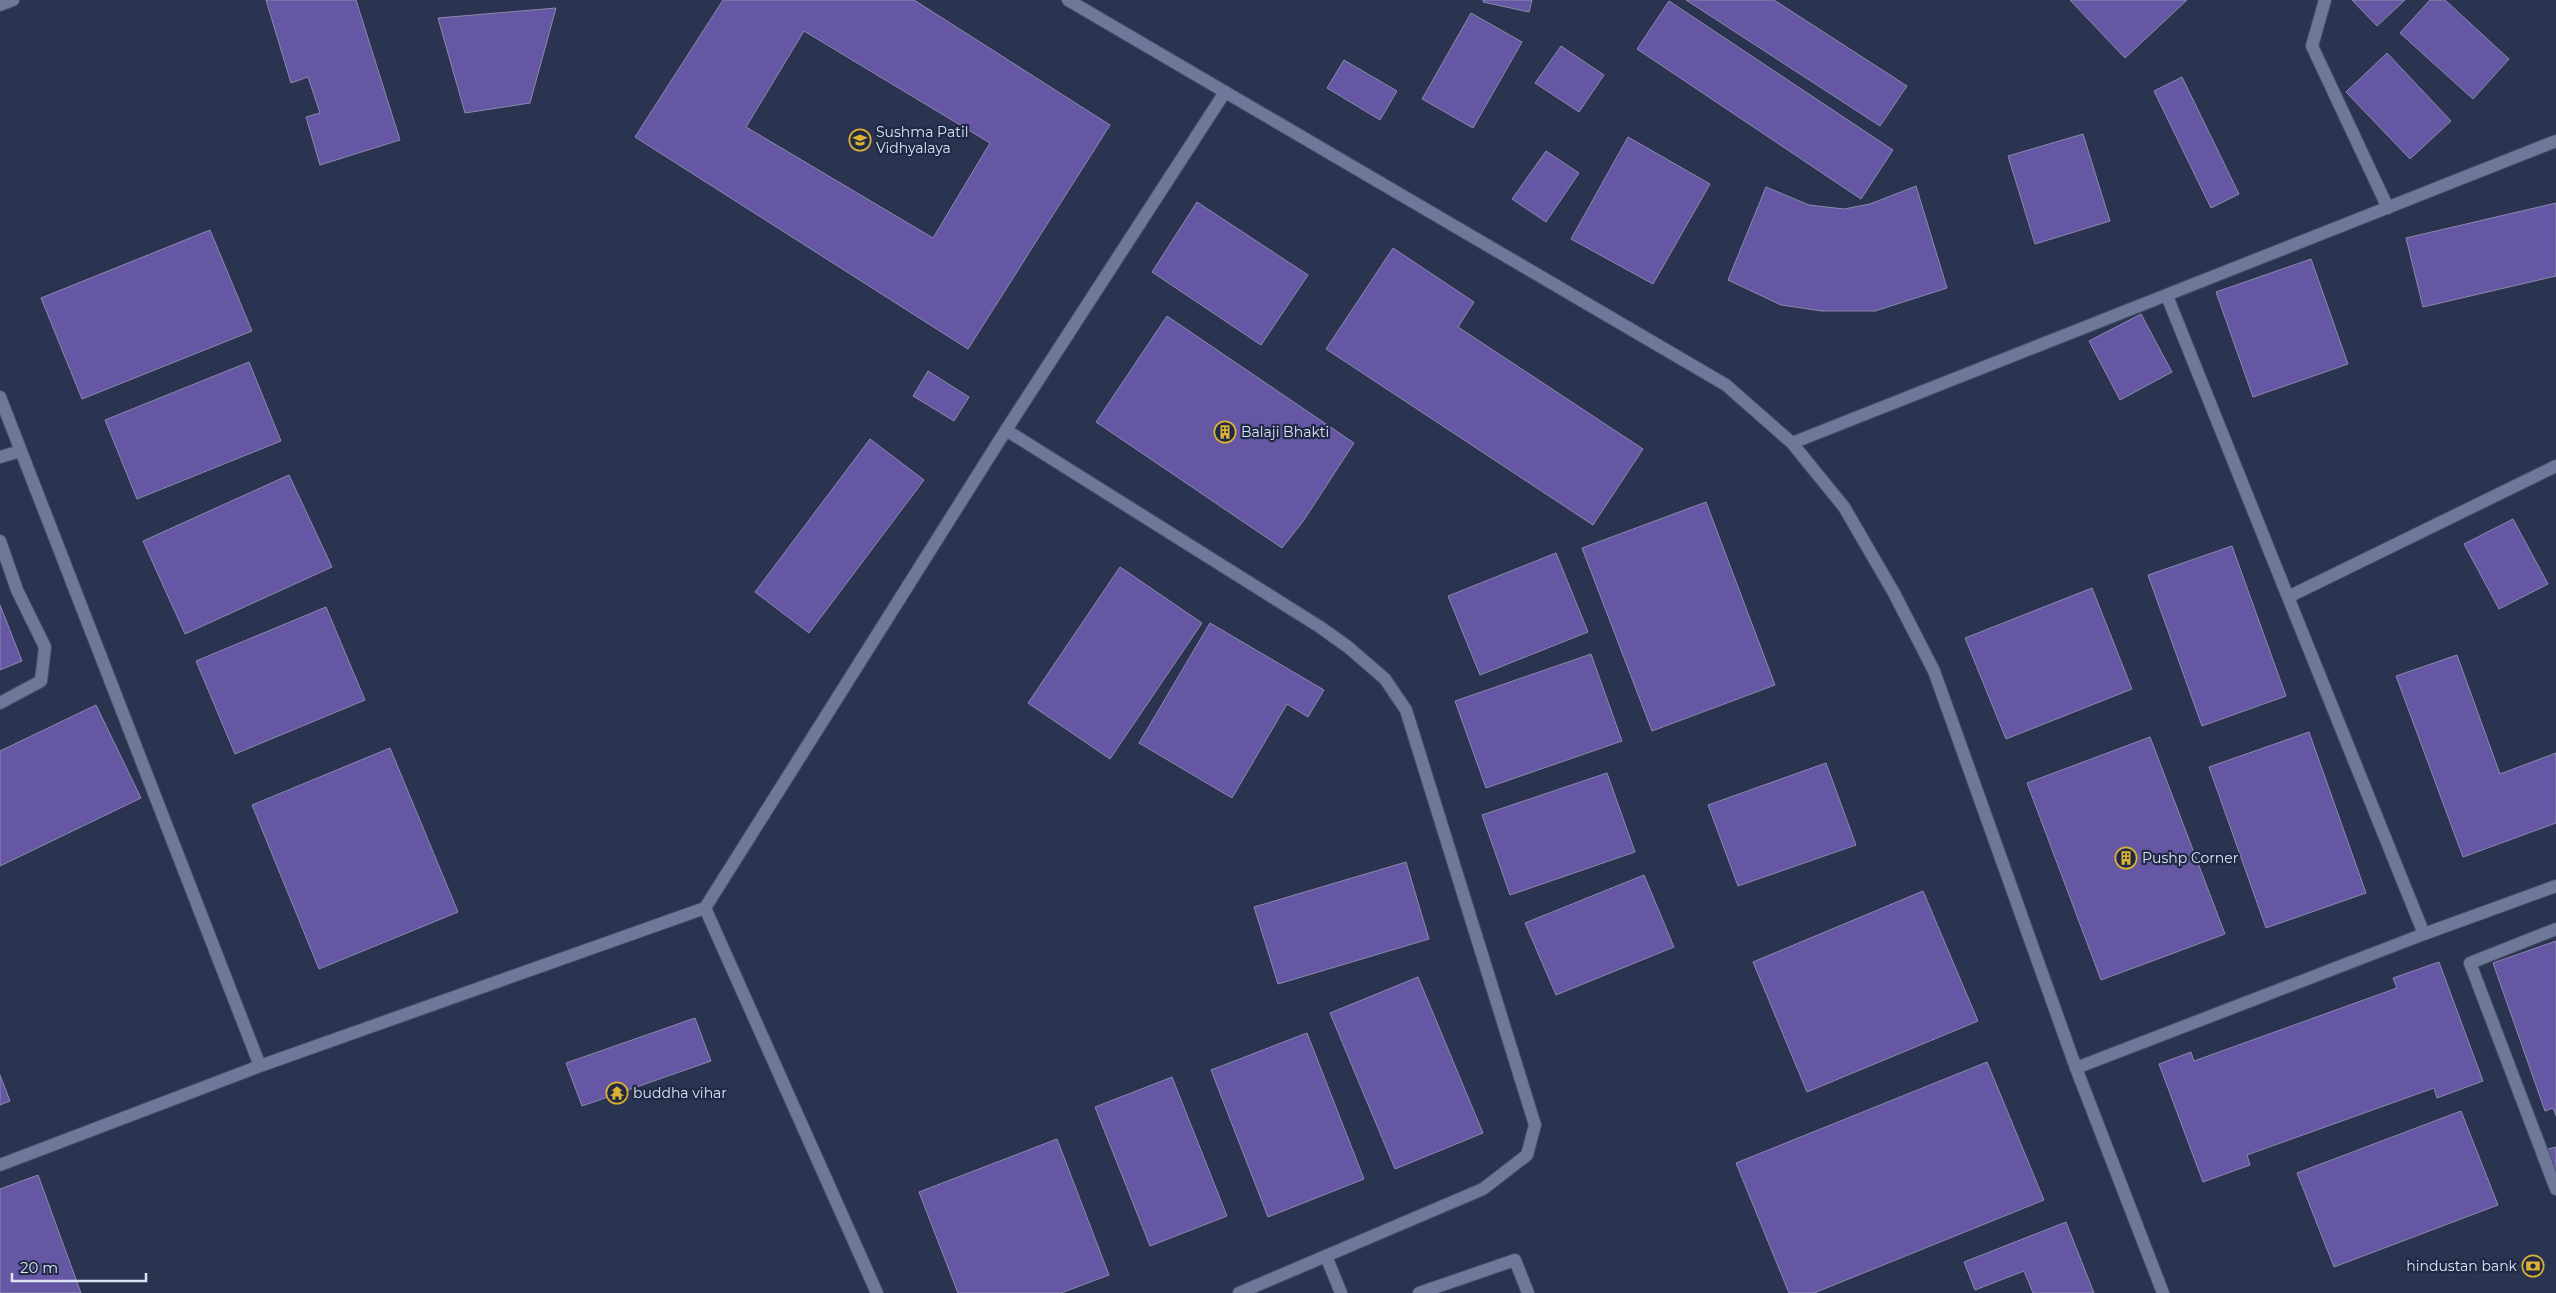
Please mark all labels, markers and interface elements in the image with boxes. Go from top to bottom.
place label: Sushma Patil Vidhyalaya [876,123,968,157]
school or university icon: Sushma Patil Vidhyalaya [848,128,872,152]
building icon: Balaji Bhakti [1213,420,1237,444]
place label: Balaji Bhakti [1241,423,1329,441]
building icon: Pushp Corner [2114,846,2138,870]
place label: Pushp Corner [2142,849,2239,867]
temple icon: buddha vihar [605,1081,629,1105]
place label: buddha vihar [633,1084,727,1102]
scale bar [12,1250,146,1282]
bank icon: hindustan bank [2521,1254,2545,1278]
place label: hindustan bank [2406,1257,2518,1275]
text: 20 m [20,1258,58,1277]

